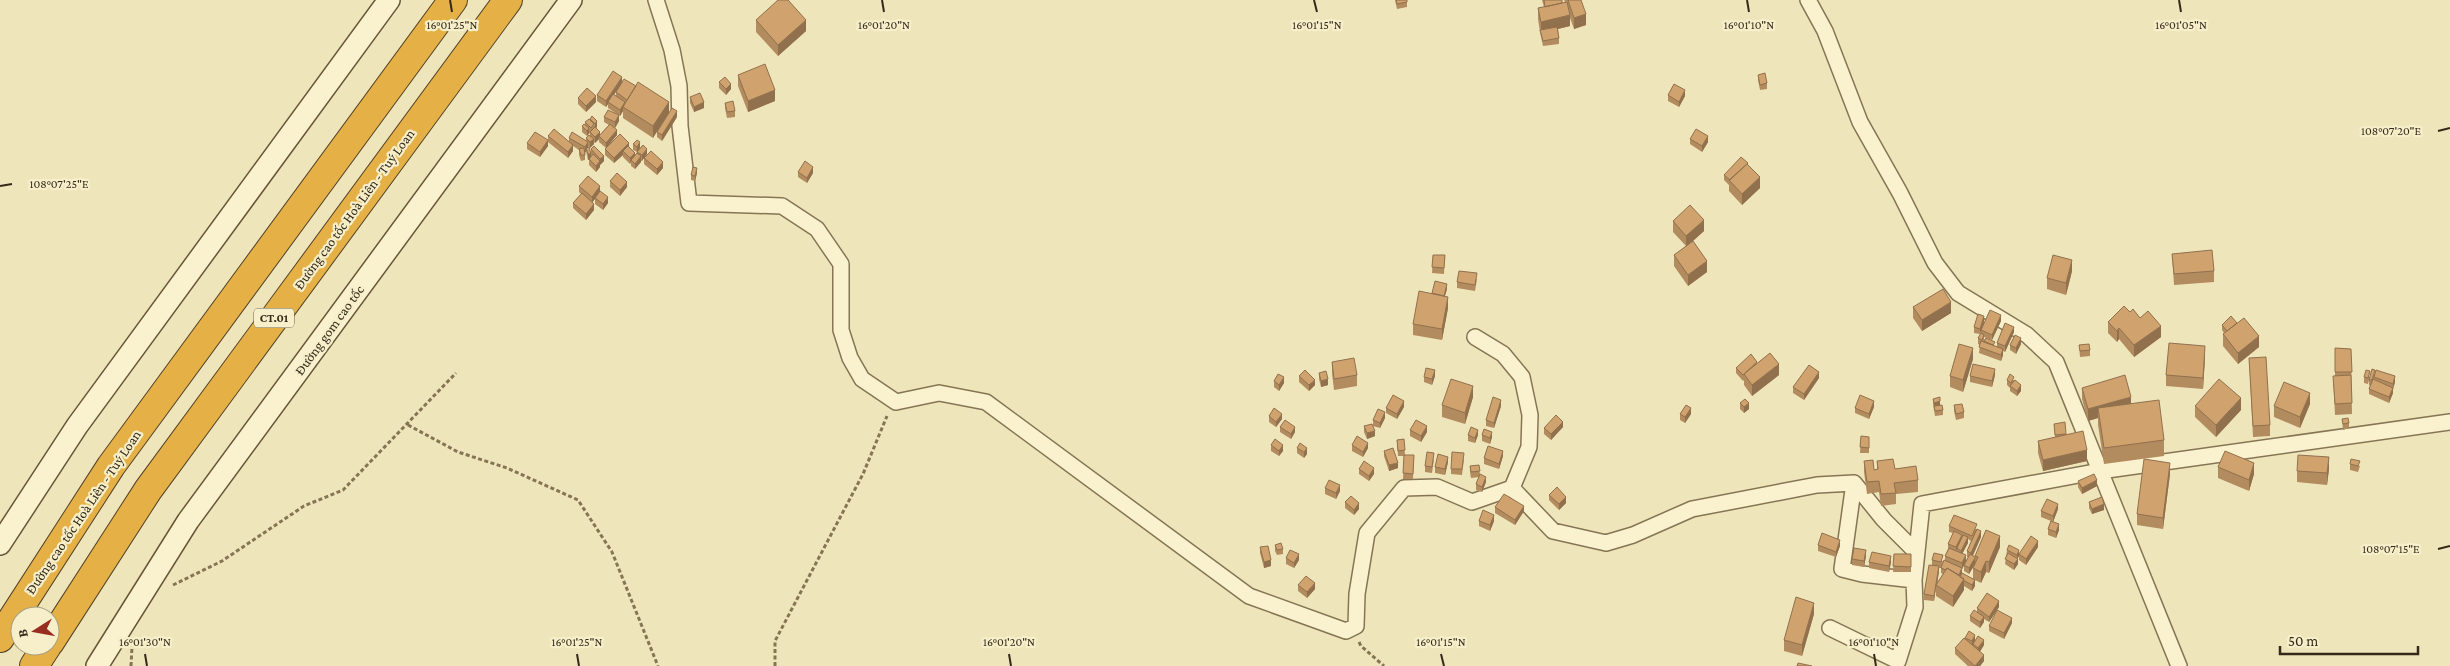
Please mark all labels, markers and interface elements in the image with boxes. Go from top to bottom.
text: 16°01'25"N [427,18,478,32]
text: 16°01'20"N [858,18,910,32]
text: 16°01'15"N [1292,18,1342,32]
text: 16°01'10"N [1724,18,1774,32]
text: 16°01'05"N [2155,18,2207,32]
text: 108°07'20"E [2361,124,2421,138]
street label: Đường cao tốc Hoà Liên - Tuý Loan [290,125,418,292]
text: 108°07'25"E [30,177,89,191]
street label: Đường gom cao tốc [291,282,367,378]
road number: CT.01 [254,308,294,328]
street label: Đường cao tốc Hoà Liên - Tuý Loan [22,427,144,597]
text: 108°07'15"E [2362,542,2420,556]
north arrow [10,606,60,656]
scale bar [2280,624,2418,656]
text: B [14,628,31,639]
text: 50 m [2288,633,2318,649]
text: 16°01'30"N [119,635,171,649]
text: 16°01'25"N [552,635,603,649]
text: 16°01'20"N [983,635,1035,649]
text: 16°01'15"N [1416,635,1466,649]
text: 16°01'10"N [1849,635,1899,649]

